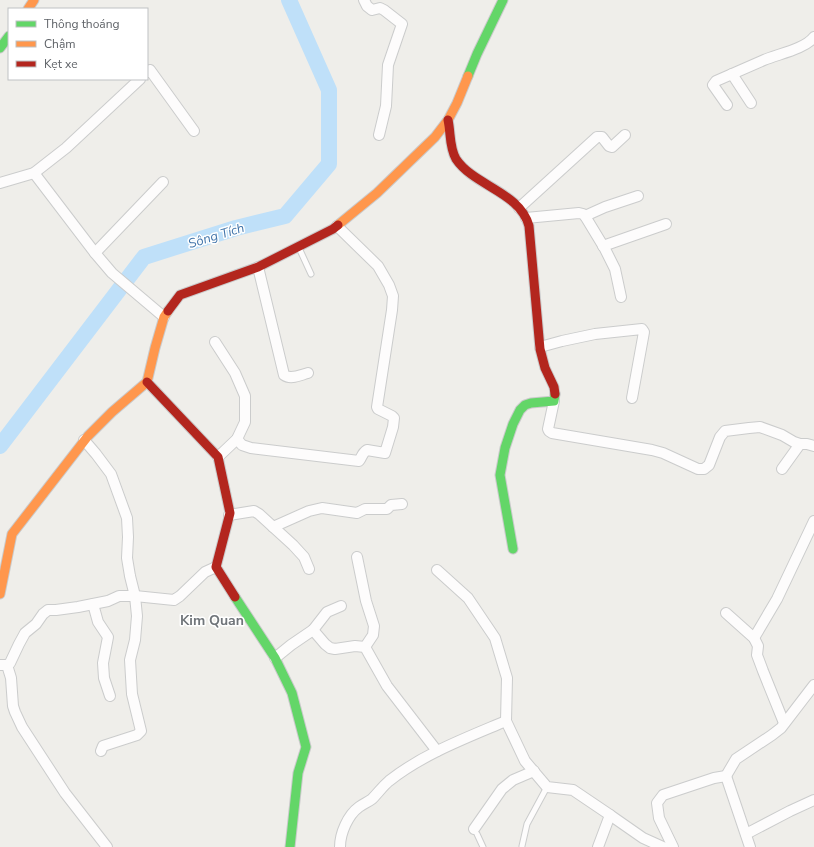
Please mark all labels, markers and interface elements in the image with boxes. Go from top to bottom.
legend [8,8,148,80]
text: Thông thoáng [44,16,120,32]
text: Chậm [44,36,76,52]
text: Kẹt xe [44,56,78,72]
water label: Sông Tích [186,219,247,253]
district label: Kim Quan [180,611,244,630]

